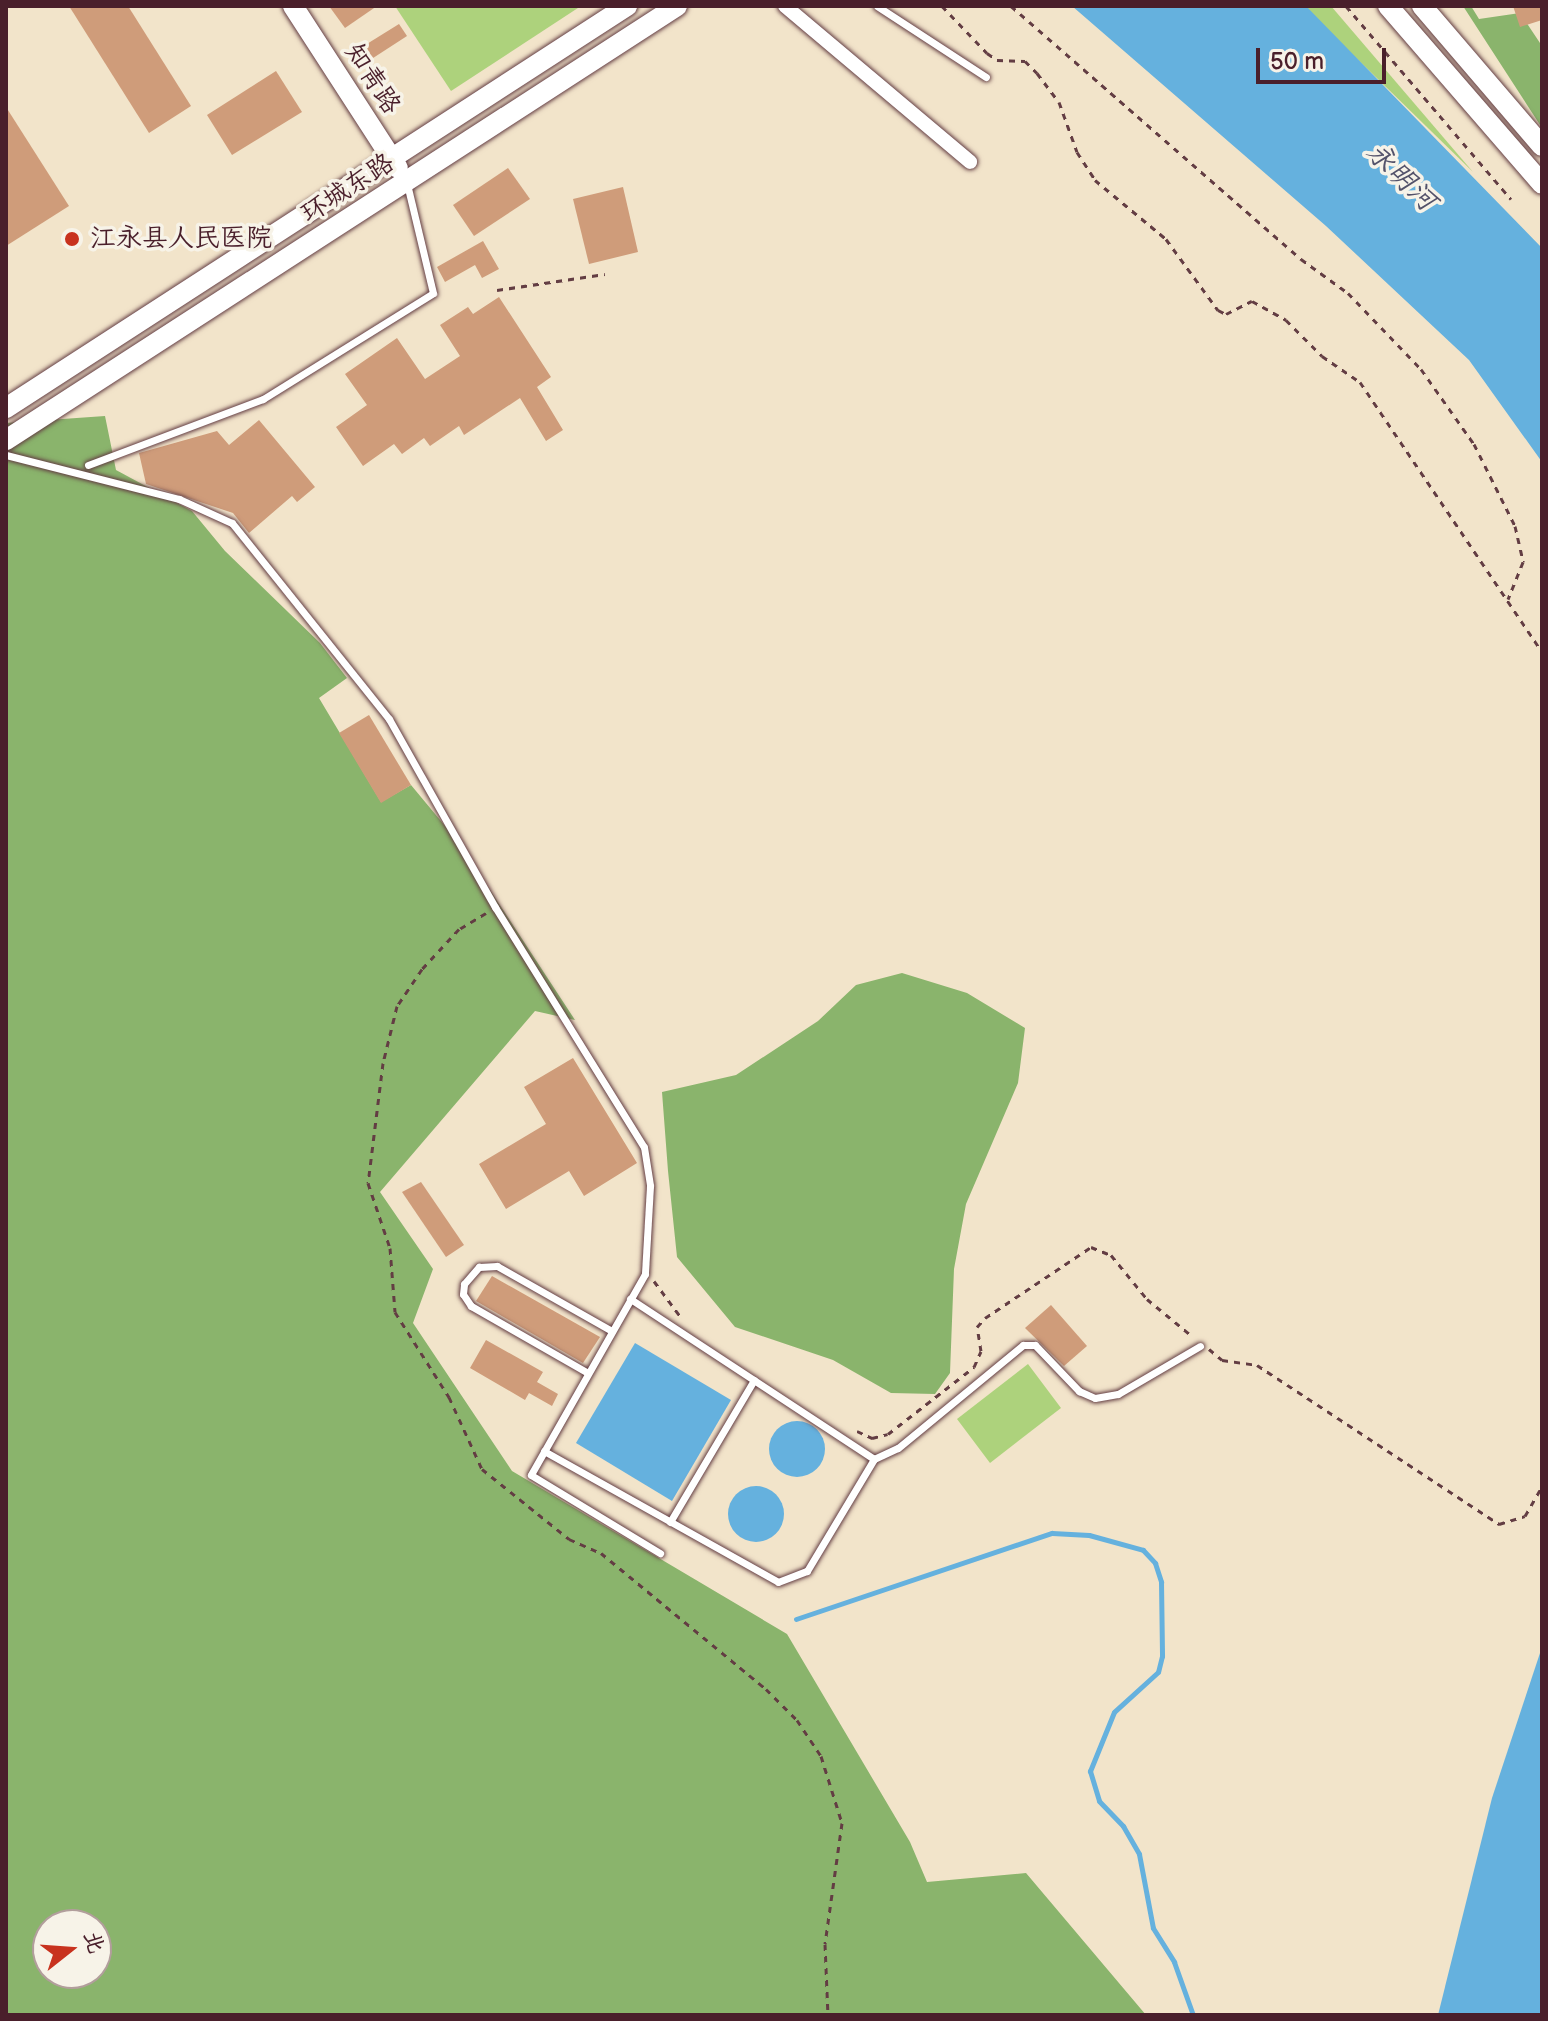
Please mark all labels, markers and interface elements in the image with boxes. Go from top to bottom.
scale bar [1260,32,1390,82]
street label: 知青路 [338,38,406,120]
text: 50 m [1270,47,1324,76]
water label: 永明河 [1359,136,1443,218]
street label: 环城东路 [296,148,400,230]
place label: 江永县人民医院 [90,223,272,255]
marker: 江永县人民医院 [61,228,83,250]
north arrow [32,1909,112,1989]
text: 北 [77,1928,110,1957]

